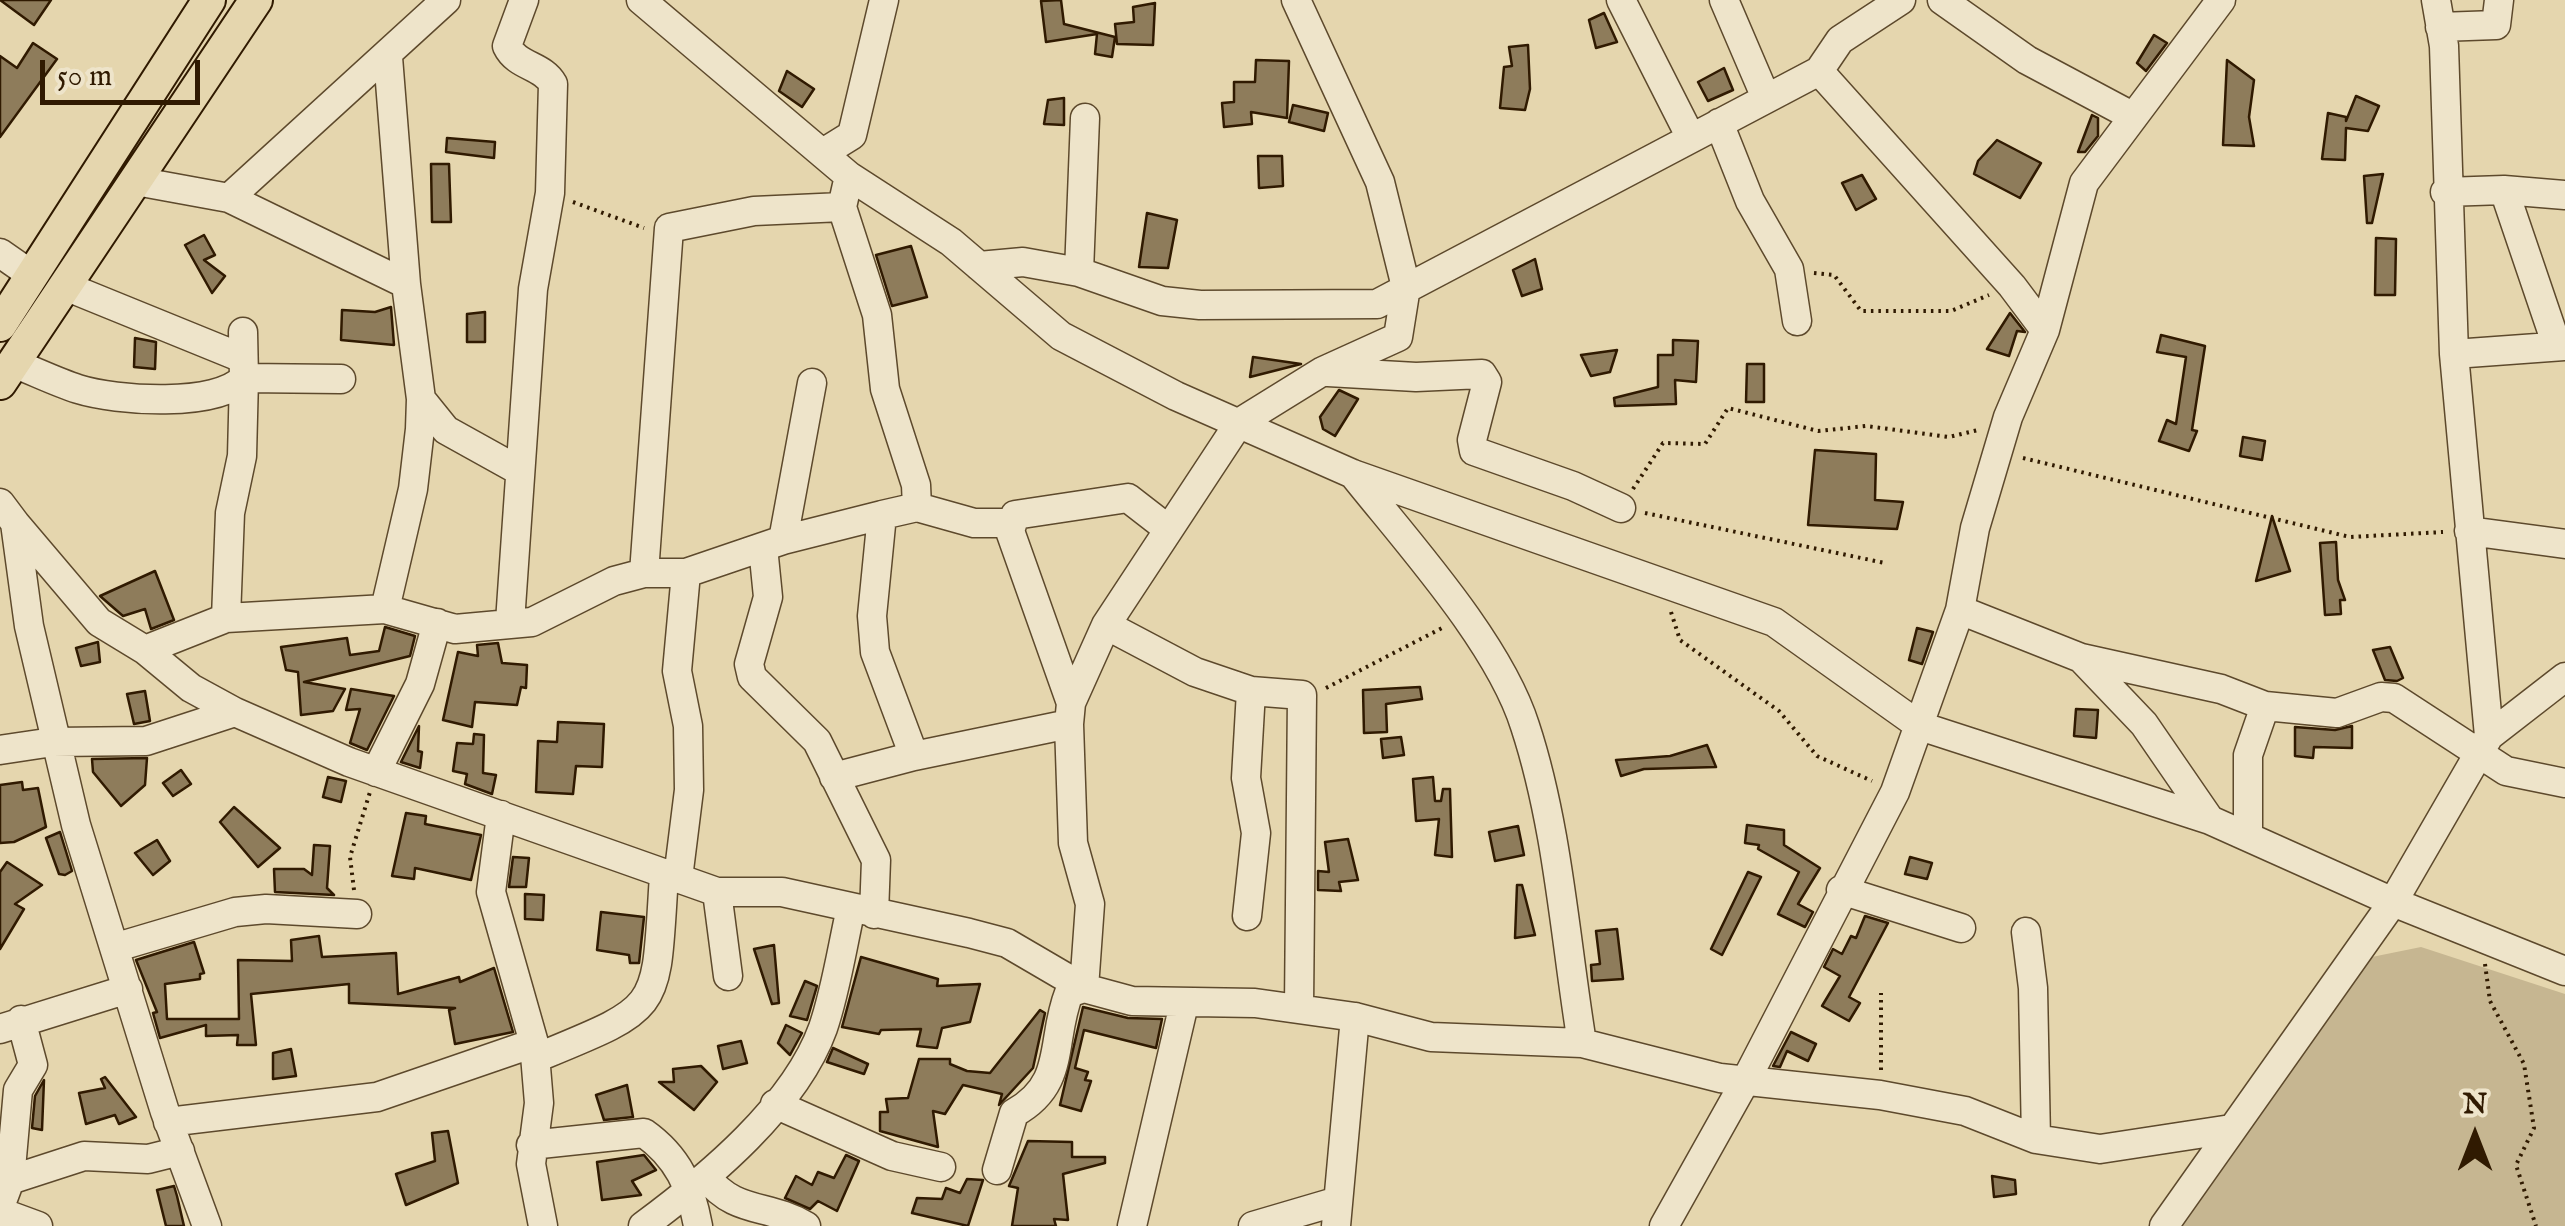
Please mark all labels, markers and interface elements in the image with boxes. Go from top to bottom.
scale bar [45,40,205,102]
text: 50 m [57,58,112,96]
north arrow [2425,1086,2525,1186]
text: N [2463,1088,2487,1123]

